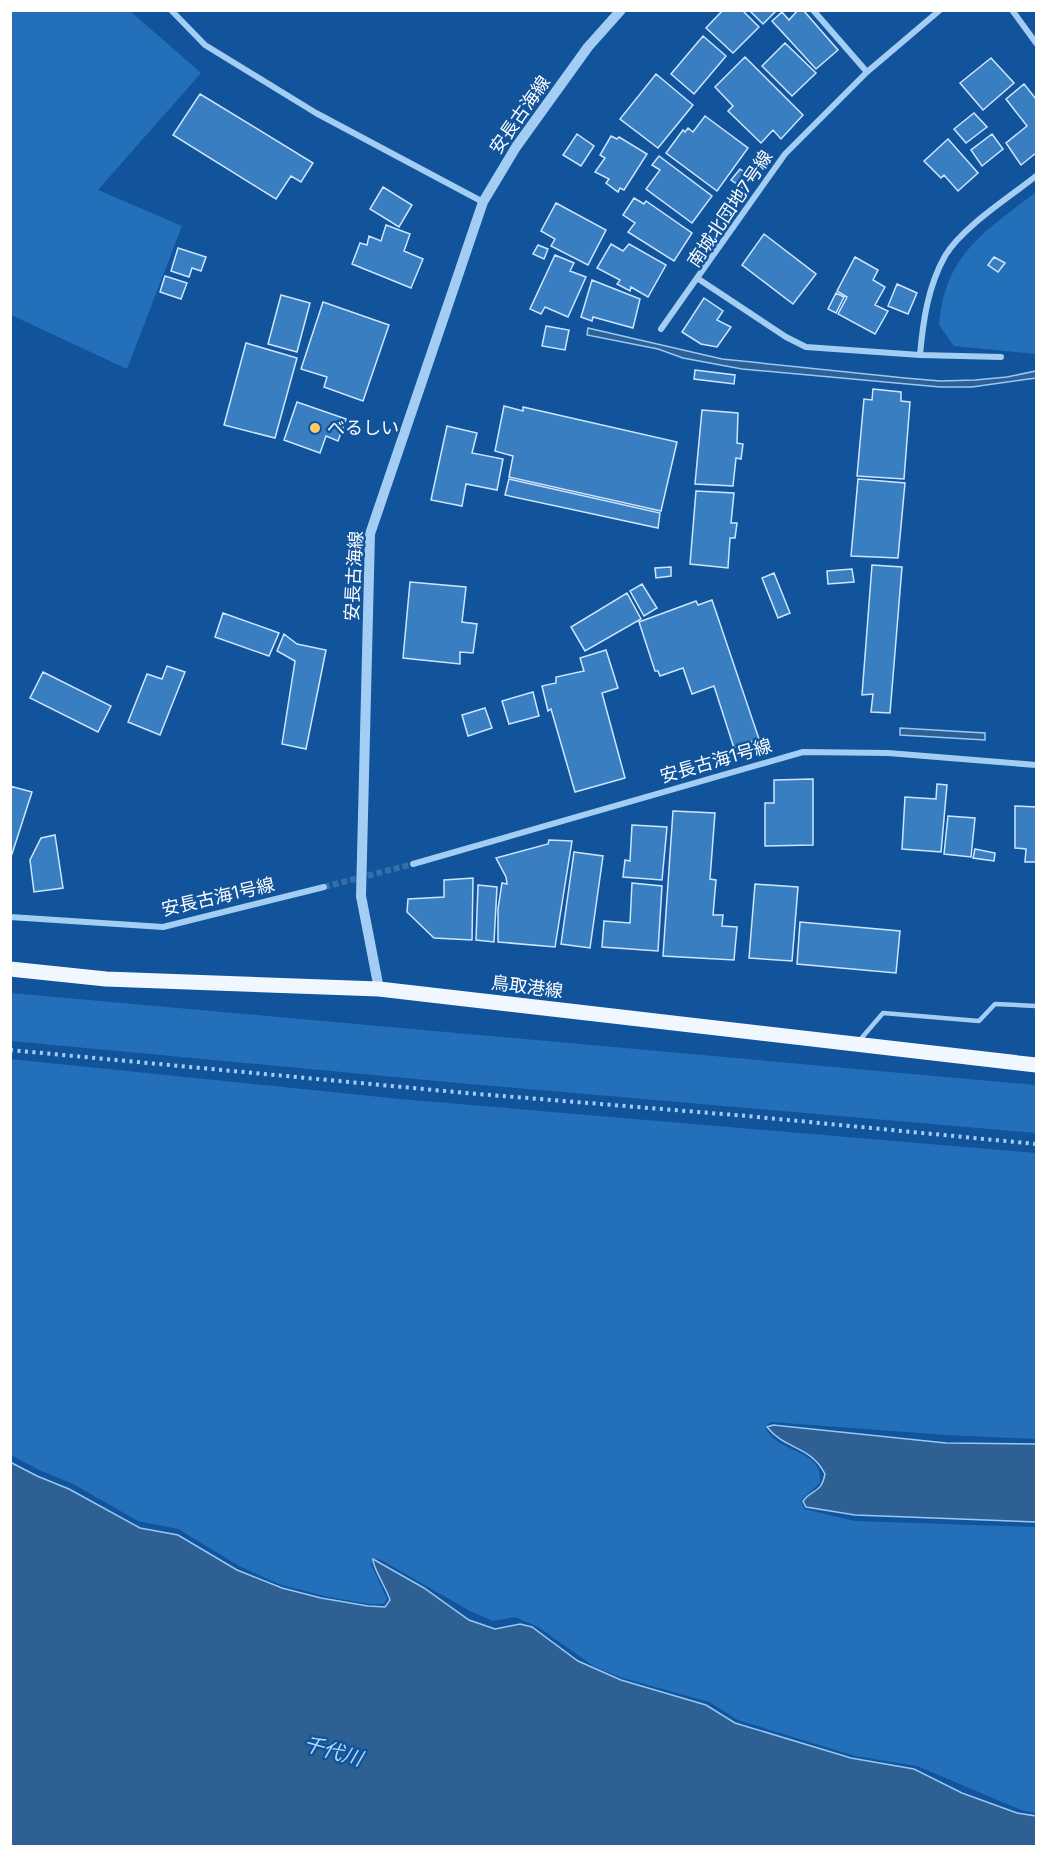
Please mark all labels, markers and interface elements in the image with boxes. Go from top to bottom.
street label: 安長古海線 [485,72,554,158]
street label: 南城北団地7号線 [683,146,776,271]
place label: べるしい [327,417,399,438]
marker: べるしい [308,421,322,435]
street label: 安長古海線 [341,530,366,621]
street label: 安長古海1号線 [658,735,774,787]
street label: 安長古海1号線 [159,873,276,920]
street label: 鳥取港線 [490,972,564,1001]
water label: 千代川 [301,1731,367,1771]

